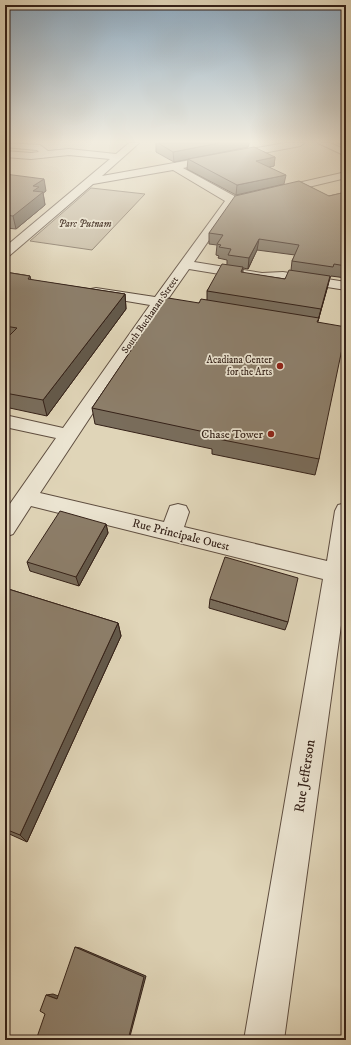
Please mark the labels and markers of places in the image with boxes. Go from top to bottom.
place label: Acadiana Center for the Arts [207,354,273,378]
marker: Acadiana Center for the Arts [275,361,285,371]
place label: Chase Tower [201,427,264,442]
marker: Chase Tower [266,429,276,439]

